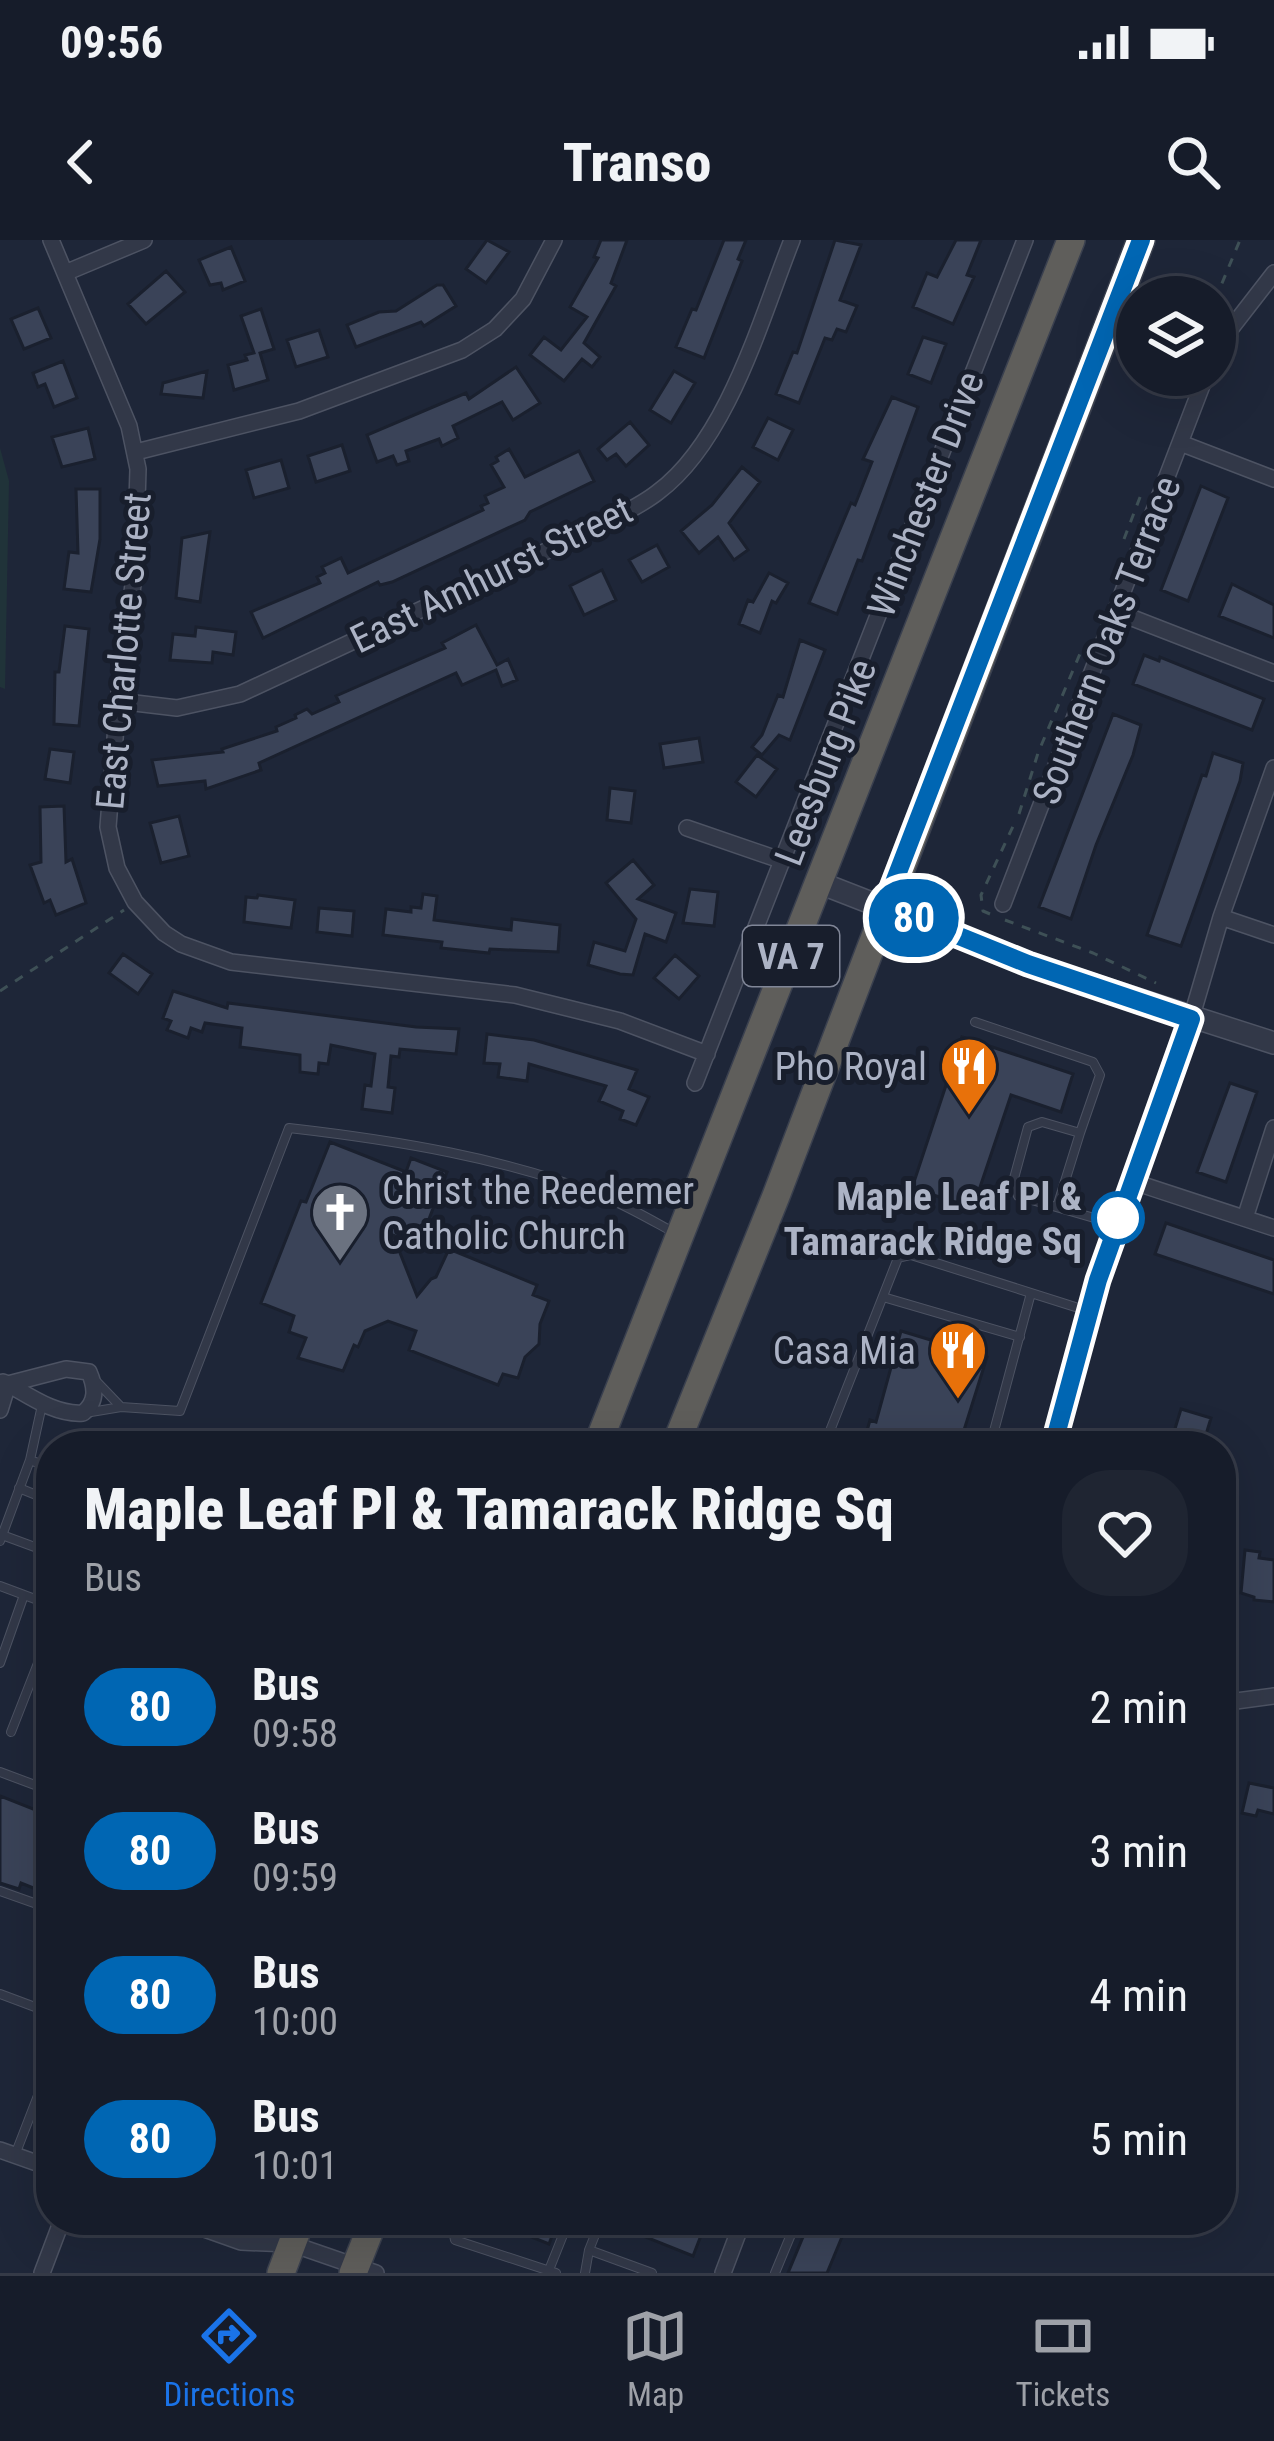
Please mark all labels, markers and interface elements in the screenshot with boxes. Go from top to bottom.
text: 09:56 [60,16,163,69]
icon: back [48,129,114,195]
icon: search [1160,129,1226,195]
text: Transo [563,131,711,194]
map controls [1116,276,1236,396]
button: layers [1116,276,1236,396]
street label: Winchester Drive [858,365,994,623]
street label: Southern Oaks Terrace [1023,470,1191,811]
street label: East Amhurst Street [343,487,640,663]
street label: East Charlotte Street [87,491,161,812]
street label: Leesburg Pike [766,653,886,872]
line badge: 80 [860,879,968,957]
text: 80 [893,893,935,942]
road number: VA 7 [743,926,839,986]
restaurant icon: Pho Royal [938,1035,1000,1117]
place label: Pho Royal [774,1044,927,1090]
place label: Christ the Reedemer Catholic Church [382,1168,694,1259]
place label: Maple Leaf Pl & Tamarack Ridge Sq [784,1174,1082,1265]
church icon: Christ the Reedemer Catholic Church [309,1181,371,1263]
marker: Maple Leaf Pl & Tamarack Ridge Sq [1093,1193,1143,1243]
restaurant icon: Casa Mia [927,1319,989,1401]
place label: Casa Mia [773,1328,916,1374]
button: heart [1062,1470,1188,1596]
text: Maple Leaf Pl & Tamarack Ridge Sq [84,1476,894,1543]
text: Bus [84,1555,142,1601]
text: Bus [252,1658,320,1711]
text: 2 min [1089,1681,1188,1734]
text: 80 [129,1682,171,1731]
text: 09:58 [252,1711,338,1757]
text: Bus [252,1802,320,1855]
text: 3 min [1089,1825,1188,1878]
text: 80 [129,1826,171,1875]
text: 09:59 [252,1855,338,1901]
text: Bus [252,1946,320,1999]
text: 4 min [1089,1969,1188,2022]
text: 80 [129,1970,171,2019]
text: 10:00 [252,1999,338,2045]
text: Bus [252,2090,320,2143]
text: 5 min [1089,2113,1188,2166]
text: 80 [129,2114,171,2163]
text: 10:01 [252,2143,338,2189]
tab: Directions [164,2303,295,2414]
tab: Map [622,2303,688,2414]
tab: Tickets [1016,2303,1110,2414]

